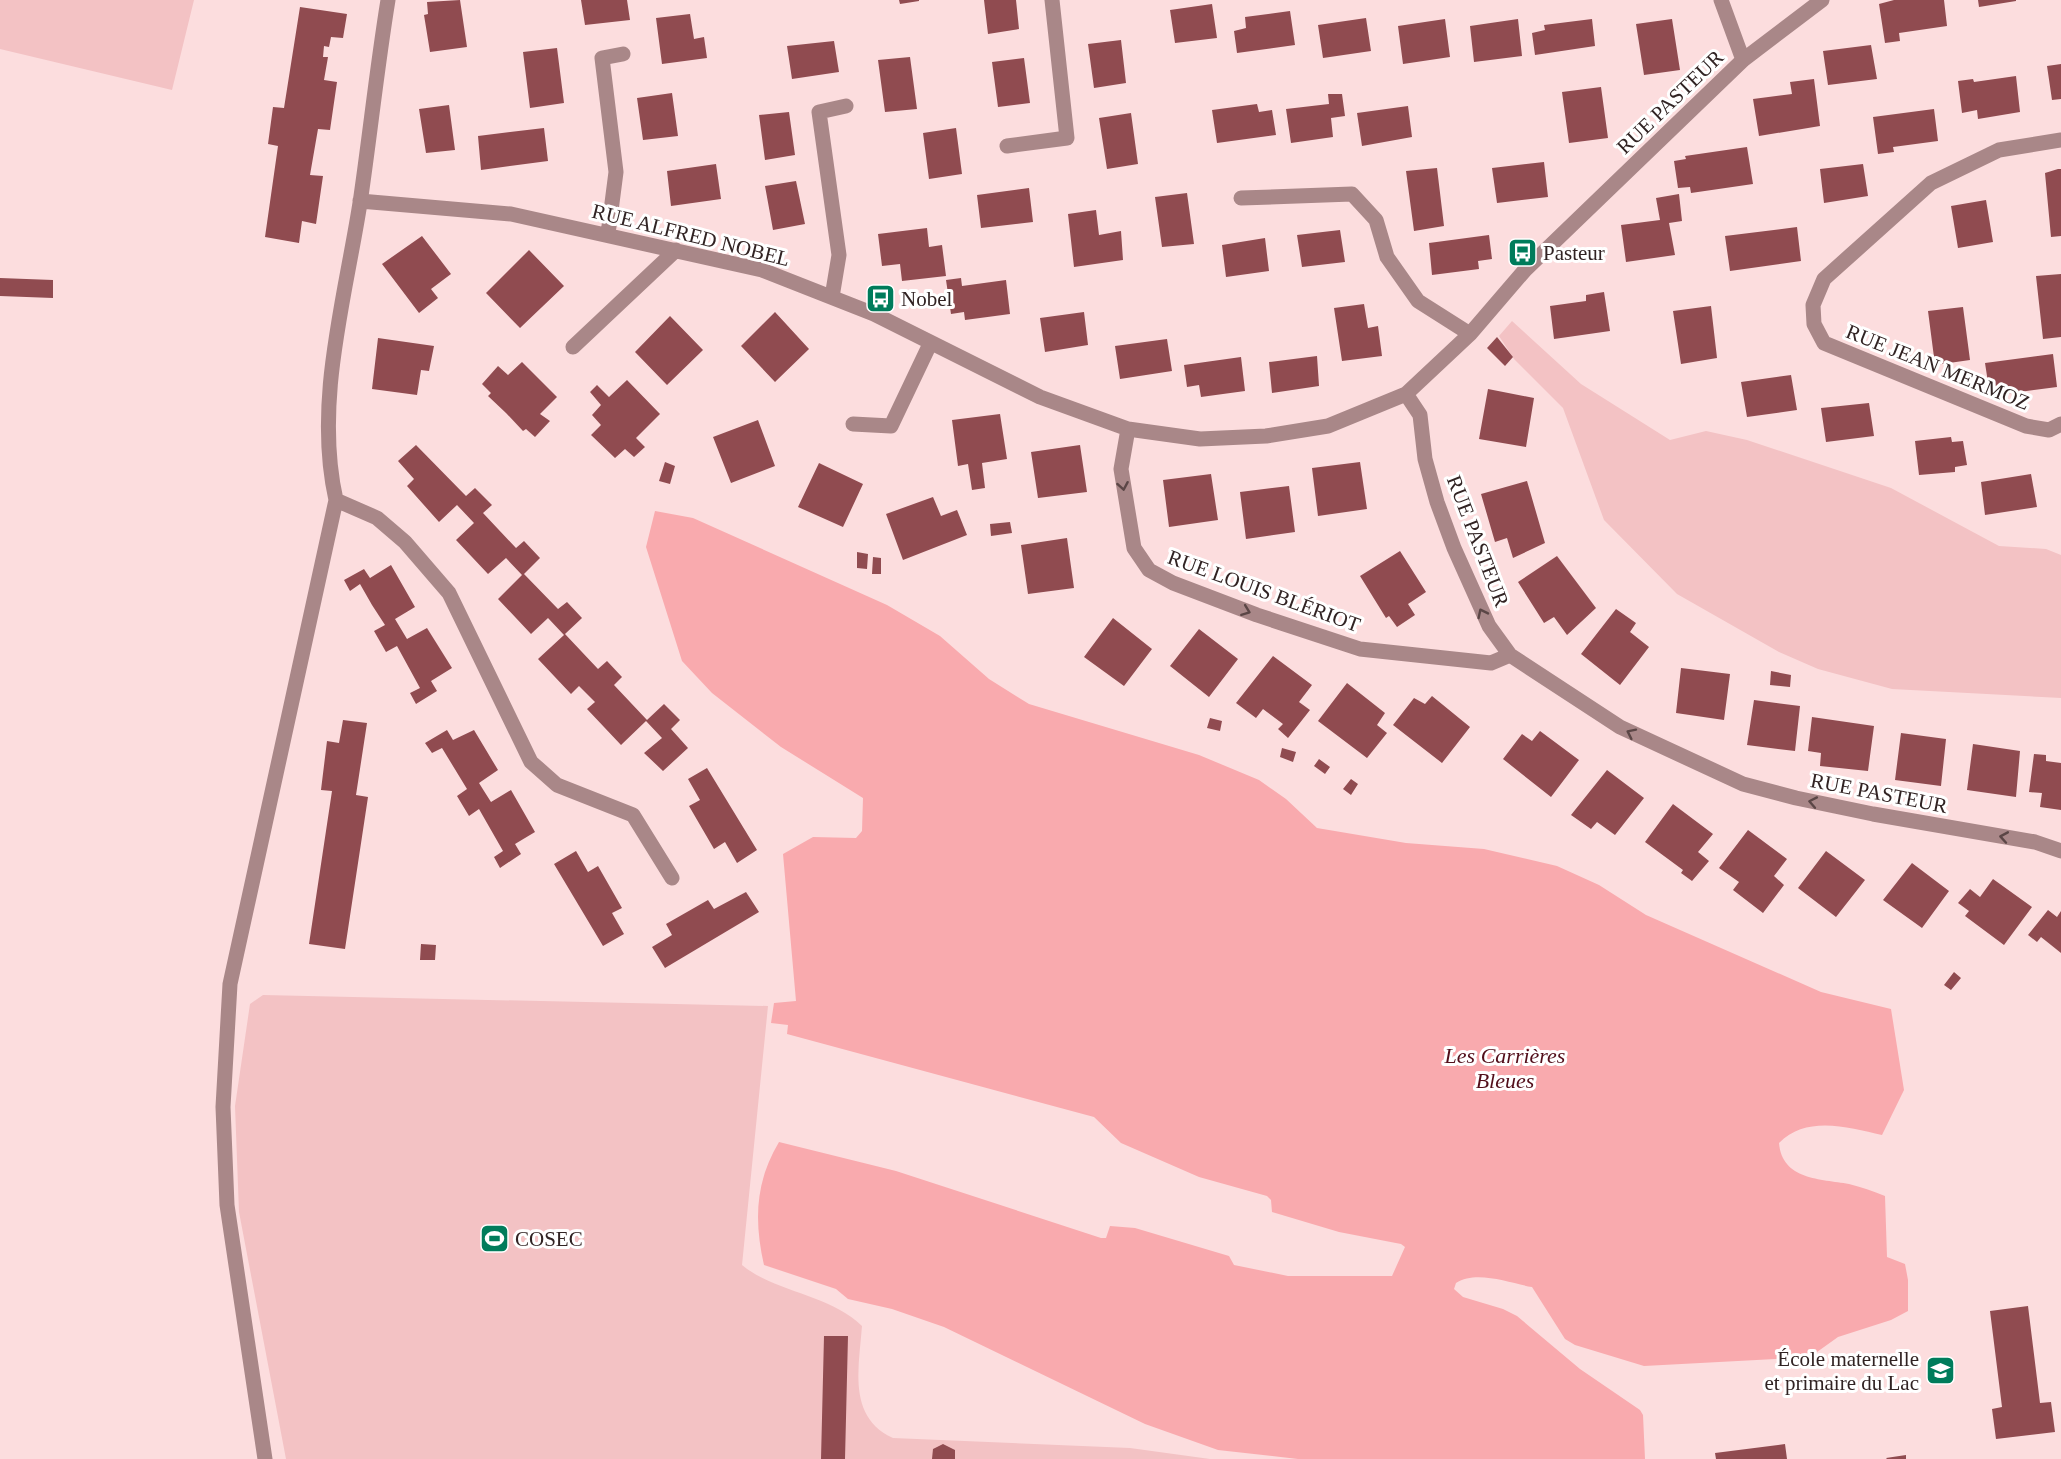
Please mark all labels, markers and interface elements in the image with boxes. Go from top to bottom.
street label: RUE PASTEUR [1612,45,1728,159]
street label: RUE ALFRED NOBEL [590,199,792,271]
bus stop icon: Pasteur [1506,237,1538,269]
place label: Pasteur [1543,241,1605,265]
bus stop icon: Nobel [864,283,896,315]
place label: Nobel [901,287,952,311]
street label: RUE JEAN MERMOZ [1843,319,2033,415]
street label: RUE PASTEUR [1442,472,1514,610]
one-way arrow [1117,481,1129,491]
street label: RUE LOUIS BLÉRIOT [1165,545,1364,637]
one-way arrow [1240,604,1251,616]
one-way arrow [1478,608,1490,619]
one-way arrow [1626,728,1637,740]
street label: RUE PASTEUR [1809,768,1949,818]
one-way arrow [1808,796,1818,809]
one-way arrow [2000,831,2010,844]
water label: Les Carrières Bleues [1444,1043,1565,1093]
sports icon: COSEC [478,1223,510,1255]
place label: COSEC [515,1227,583,1251]
place label: École maternelle et primaire du Lac [1764,1347,1919,1395]
school or university icon: École maternelle et primaire du Lac [1924,1355,1956,1387]

